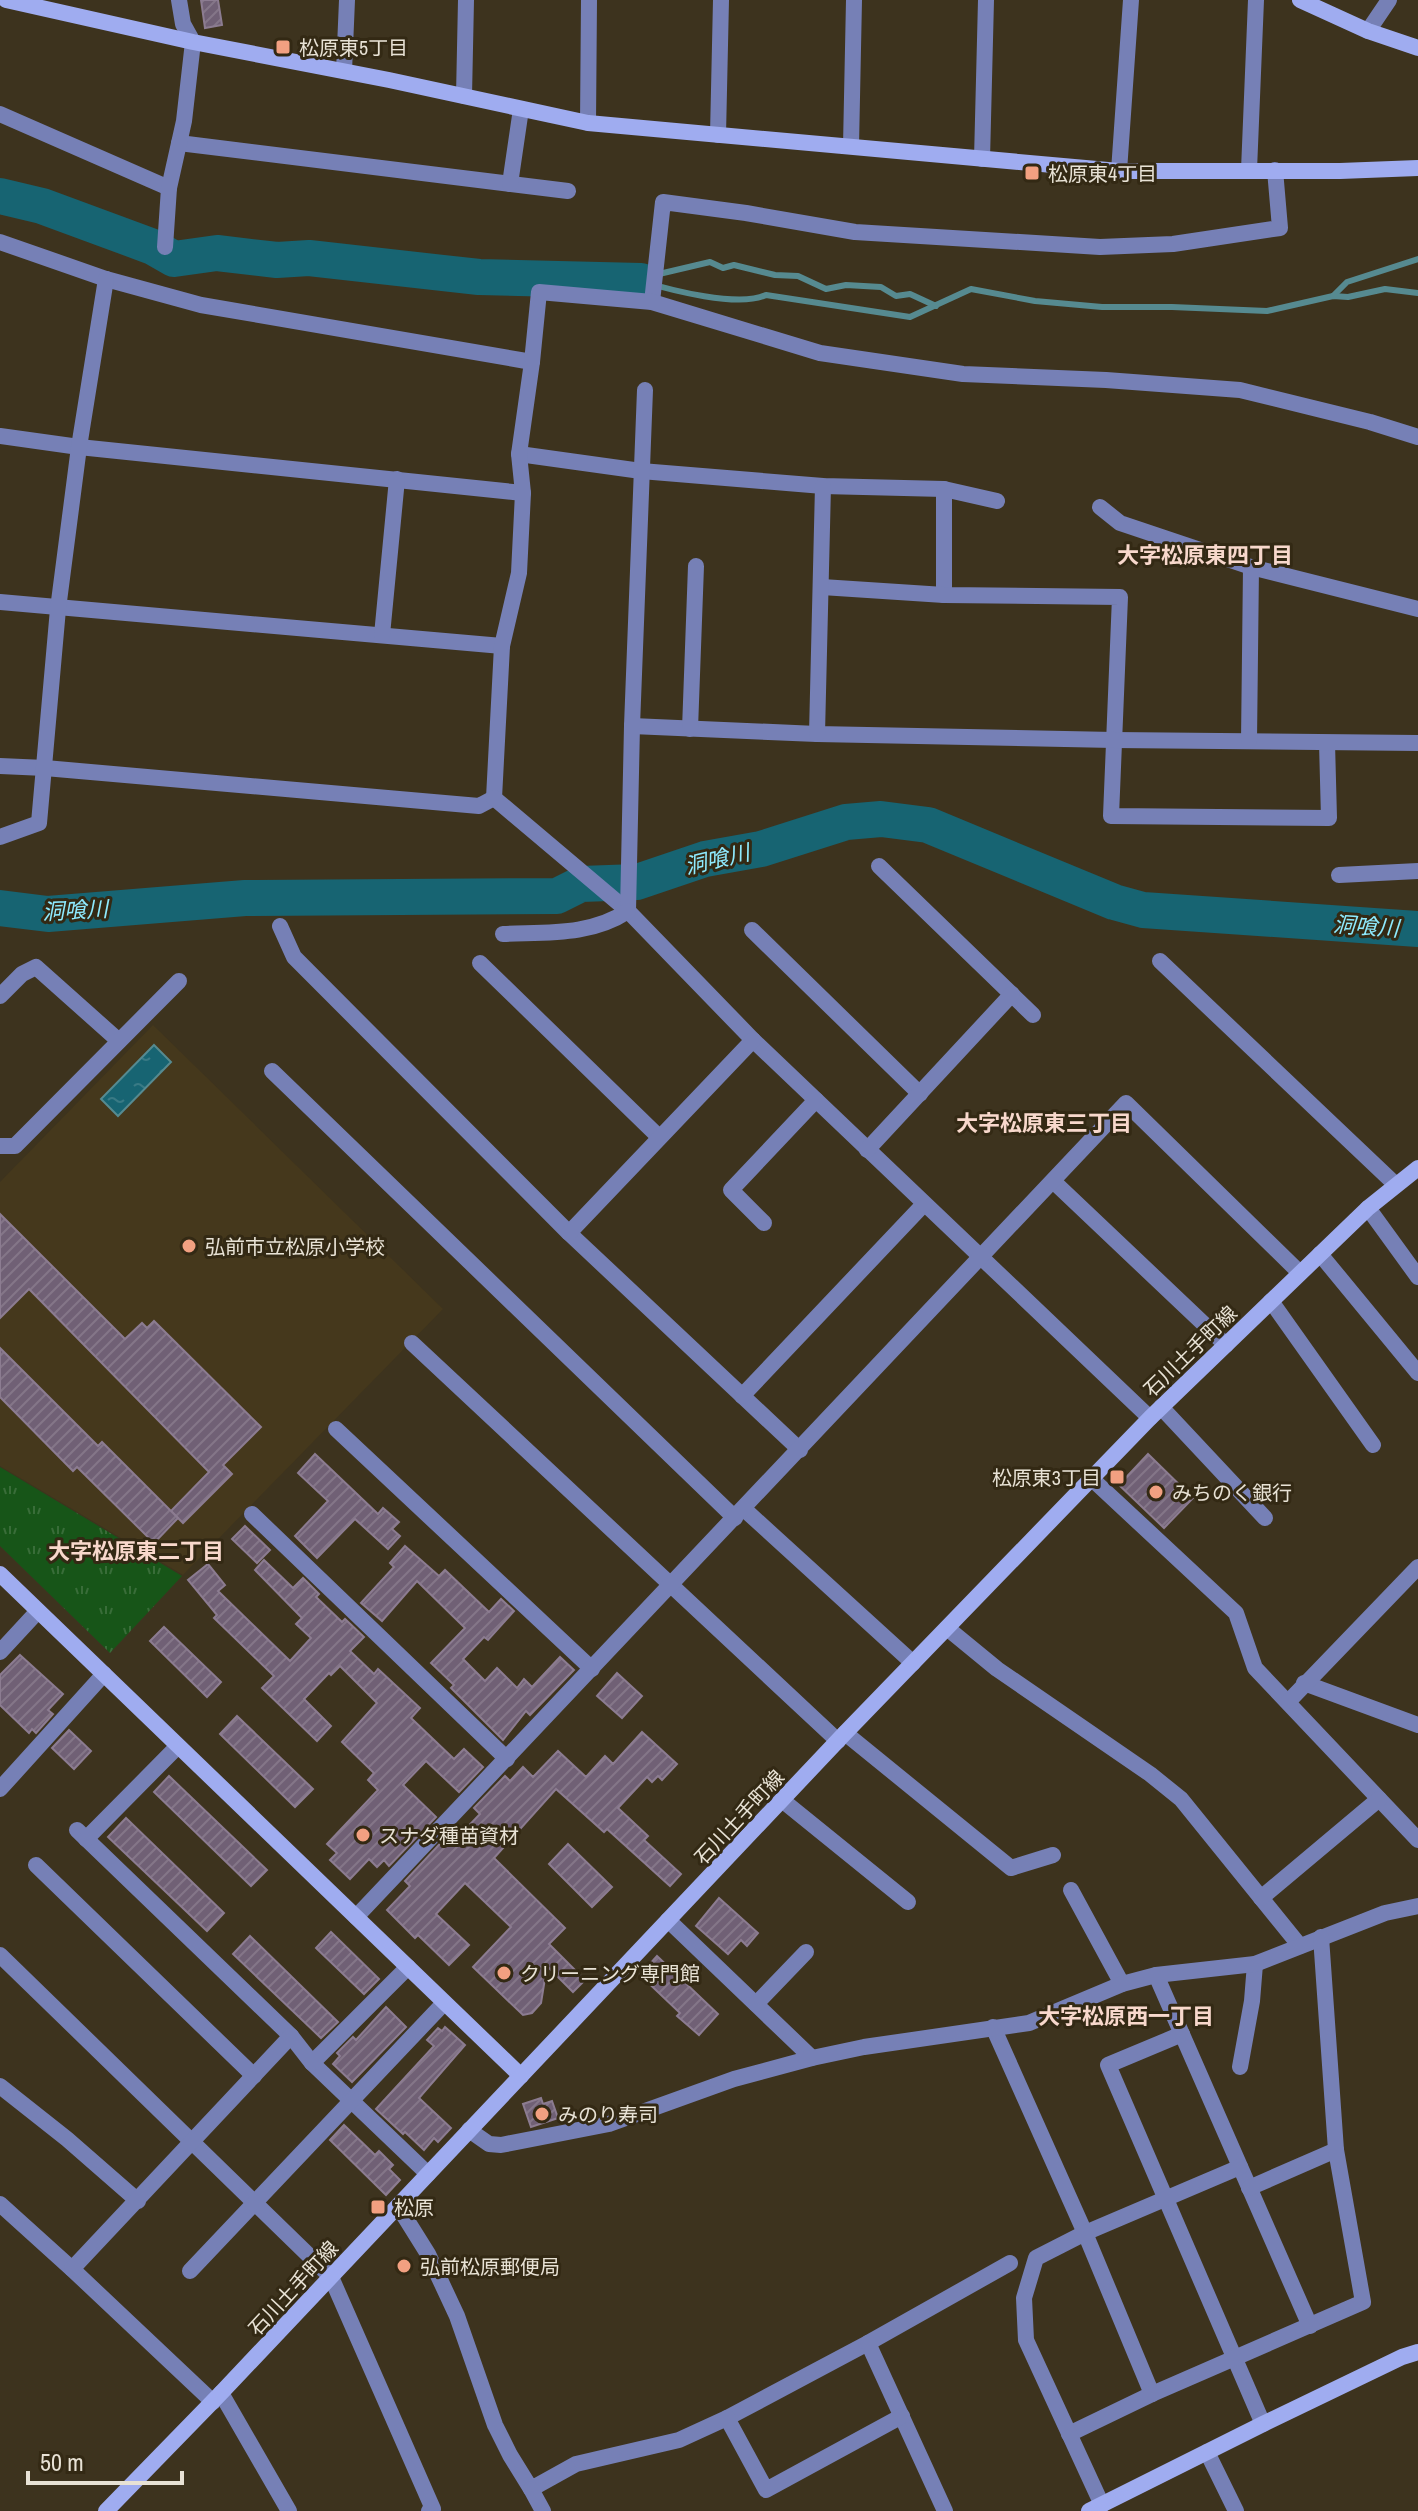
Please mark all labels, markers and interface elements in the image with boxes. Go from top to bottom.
place label: 松原東5丁目 [299,34,408,61]
marker: 松原東5丁目 [274,38,292,56]
place label: 松原東4丁目 [1048,160,1157,187]
marker: 松原東4丁目 [1023,164,1041,182]
district label: 大字松原東四丁目 [1117,540,1293,570]
water label: 洞喰川 [681,837,754,881]
water label: 洞喰川 [41,893,111,927]
water label: 洞喰川 [1332,909,1402,943]
district label: 大字松原東三丁目 [956,1108,1132,1138]
place label: 弘前市立松原小学校 [205,1233,385,1260]
marker: 弘前市立松原小学校 [180,1237,198,1255]
street label: 石川土手町線 [1137,1300,1243,1402]
place label: 松原東3丁目 [992,1464,1101,1491]
marker: 松原東3丁目 [1108,1468,1126,1486]
place label: みちのく銀行 [1172,1479,1292,1506]
marker: みちのく銀行 [1147,1483,1165,1501]
district label: 大字松原東二丁目 [48,1536,224,1566]
street label: 石川土手町線 [688,1764,790,1870]
place label: スナダ種苗資材 [379,1822,519,1849]
marker: スナダ種苗資材 [354,1826,372,1844]
place label: クリーニング専門館 [520,1960,700,1987]
marker: クリーニング専門館 [495,1964,513,1982]
district label: 大字松原西一丁目 [1038,2001,1214,2031]
place label: みのり寿司 [558,2101,658,2128]
marker: みのり寿司 [533,2105,551,2123]
place label: 松原 [394,2194,434,2221]
marker: 松原 [369,2198,387,2216]
street label: 石川土手町線 [242,2235,344,2341]
place label: 弘前松原郵便局 [420,2253,560,2280]
marker: 弘前松原郵便局 [395,2257,413,2275]
scale bar [28,2435,182,2485]
text: 50 m [40,2446,84,2478]

